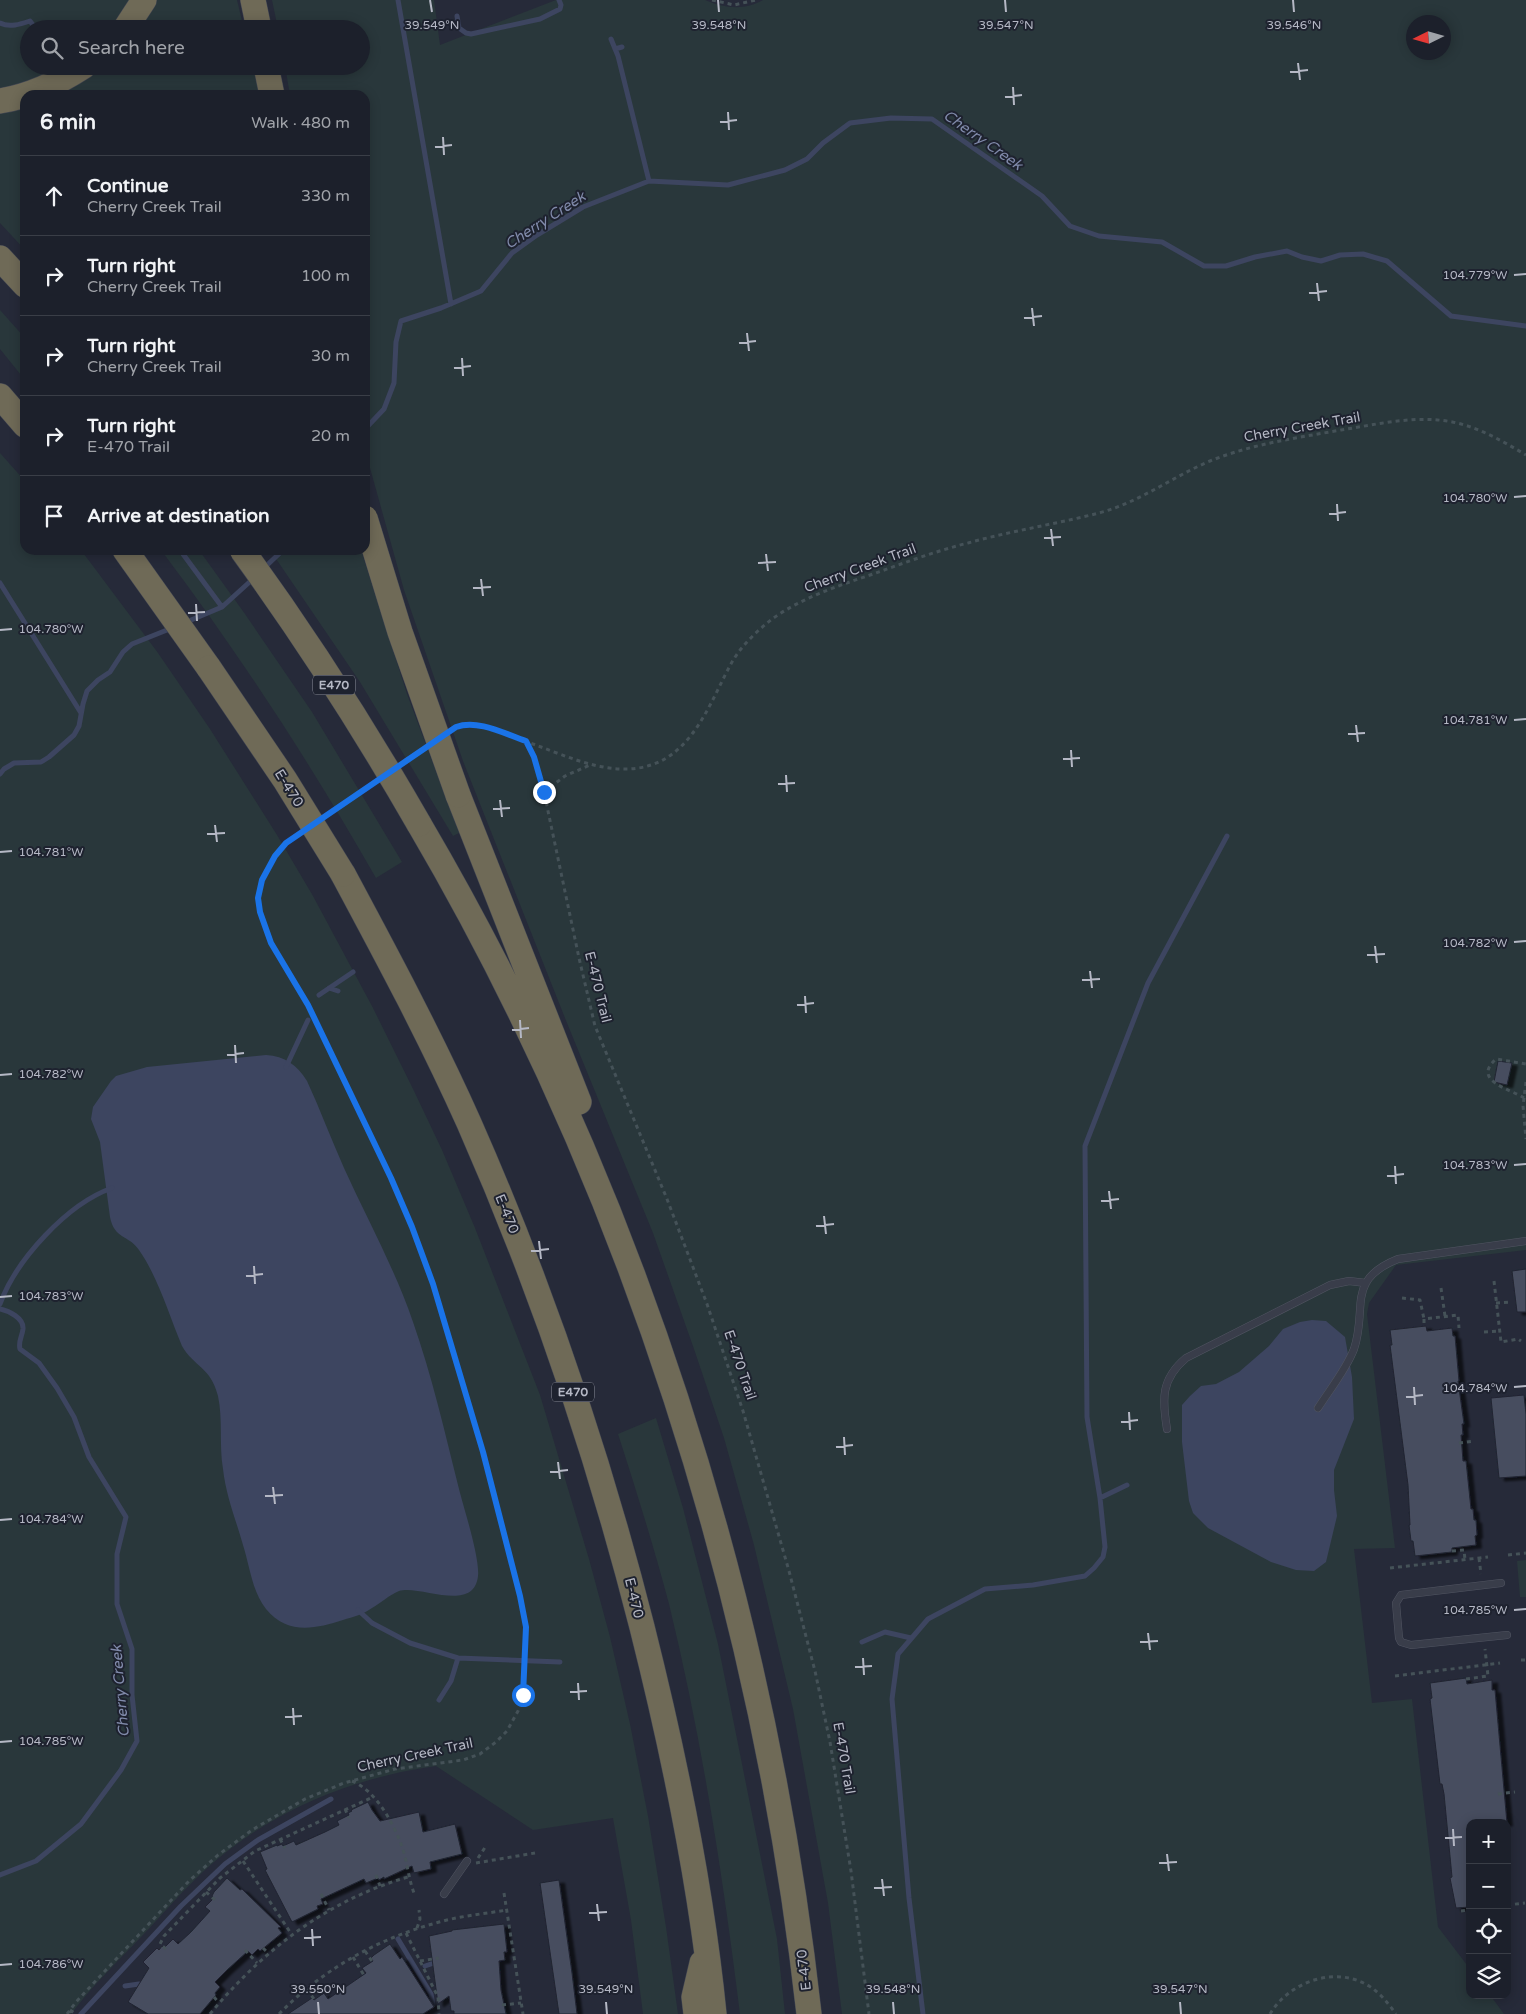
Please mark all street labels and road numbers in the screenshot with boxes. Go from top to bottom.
street label: Cherry Creek Trail [1242,408,1362,446]
street label: Cherry Creek Trail [802,540,918,596]
road number: E470 [313,676,355,694]
street label: E-470 [271,766,307,810]
street label: E-470 Trail [581,950,615,1024]
street label: E-470 [491,1192,523,1236]
street label: E-470 Trail [720,1328,760,1402]
road number: E470 [552,1382,594,1401]
street label: E-470 [621,1576,647,1620]
street label: E-470 Trail [829,1721,859,1795]
street label: Cherry Creek Trail [356,1734,474,1776]
street label: E-470 [793,1948,815,1991]

